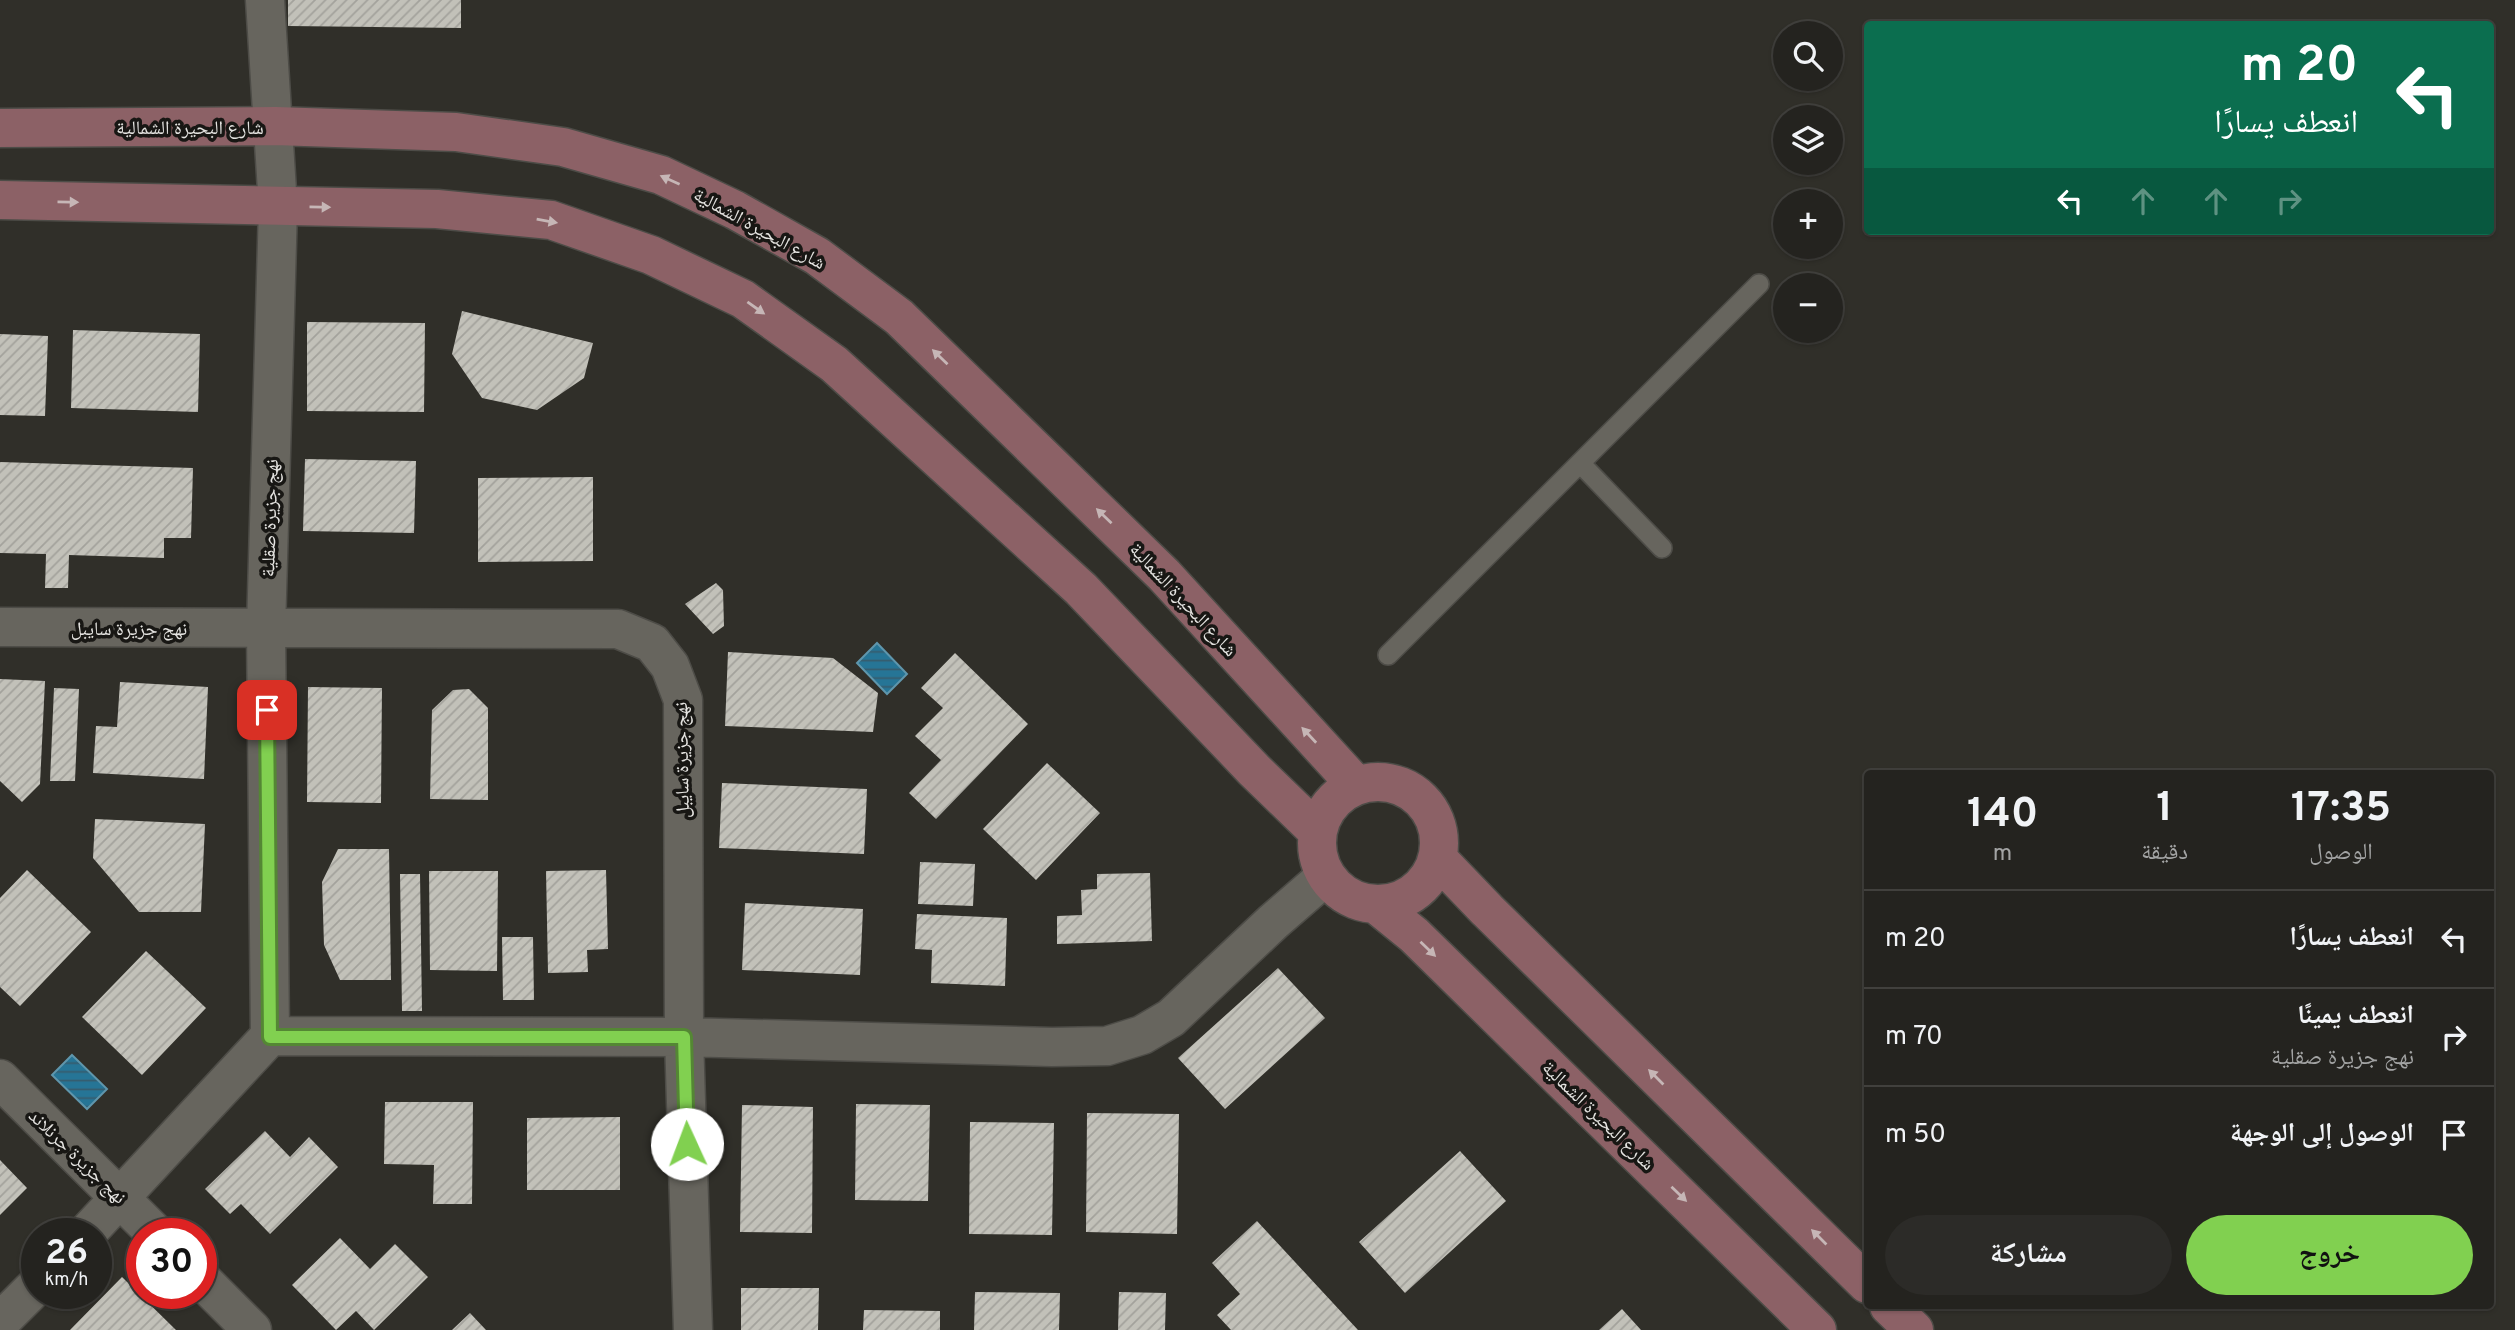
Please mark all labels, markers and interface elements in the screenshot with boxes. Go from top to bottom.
map controls [1773,21,1843,343]
button: search [1773,21,1843,91]
text: 20 m [2241,37,2358,99]
icon: left [2382,49,2473,140]
text: انعطف يسارًا [2214,104,2358,144]
button: layers [1773,105,1843,175]
street label: شارع البحيرة الشمالية [116,117,264,141]
one-way arrow [660,174,680,186]
icon: left [2051,182,2089,220]
icon: ahead [2124,182,2162,220]
icon: ahead [2197,182,2235,220]
icon: right [2270,182,2308,220]
street label: شارع البحيرة الشمالية [689,184,829,276]
button: + [1773,189,1843,259]
one-way arrow [57,196,79,208]
one-way arrow [309,202,331,213]
one-way arrow [536,216,558,227]
button: − [1773,273,1843,343]
one-way arrow [747,301,765,315]
one-way arrow [932,349,949,366]
street label: نهج جزيرة صقلية [257,459,285,578]
one-way arrow [1095,507,1112,524]
street label: شارع البحيرة الشمالية [1124,538,1242,662]
street label: نهج جزيرة سايبل [71,618,187,642]
pin [237,680,297,740]
icon: arrive [248,691,286,729]
street label: نهج جزيرة سايبل [670,702,696,818]
one-way arrow [1301,726,1317,744]
text: 1 [2156,783,2173,836]
text: 17:35 [2291,783,2391,836]
text: 140 [1967,789,2038,842]
text: دقيقة [2141,839,2188,868]
text: الوصول [2309,839,2373,868]
text: m [1993,840,2012,869]
icon: left [2435,920,2473,958]
text: انعطف يسارًا [2290,922,2414,955]
text: 20 m [1885,923,1946,956]
one-way arrow [1420,941,1437,958]
text: انعطف يمينًا [2297,1000,2414,1033]
icon: right [2435,1018,2473,1056]
text: 70 m [1885,1021,1943,1054]
text: نهج جزيرة صقلية [2271,1044,2414,1073]
street label: شارع البحيرة الشمالية [1536,1057,1659,1176]
one-way arrow [1648,1069,1665,1086]
street label: نهج جزيرة جرنلاند [23,1105,130,1210]
position arrow [650,1107,724,1181]
icon: arrive [2435,1116,2473,1154]
text: الوصول إلى الوجهة [2230,1118,2414,1151]
text: 50 m [1885,1119,1946,1152]
one-way arrow [1670,1185,1687,1201]
button: مشاركة [1885,1215,2172,1295]
button: خروج [2186,1215,2473,1295]
speed limit sign: 30 [126,1218,217,1309]
one-way arrow [1810,1228,1827,1245]
text: 26 [45,1232,88,1276]
text: km/h [45,1269,88,1292]

